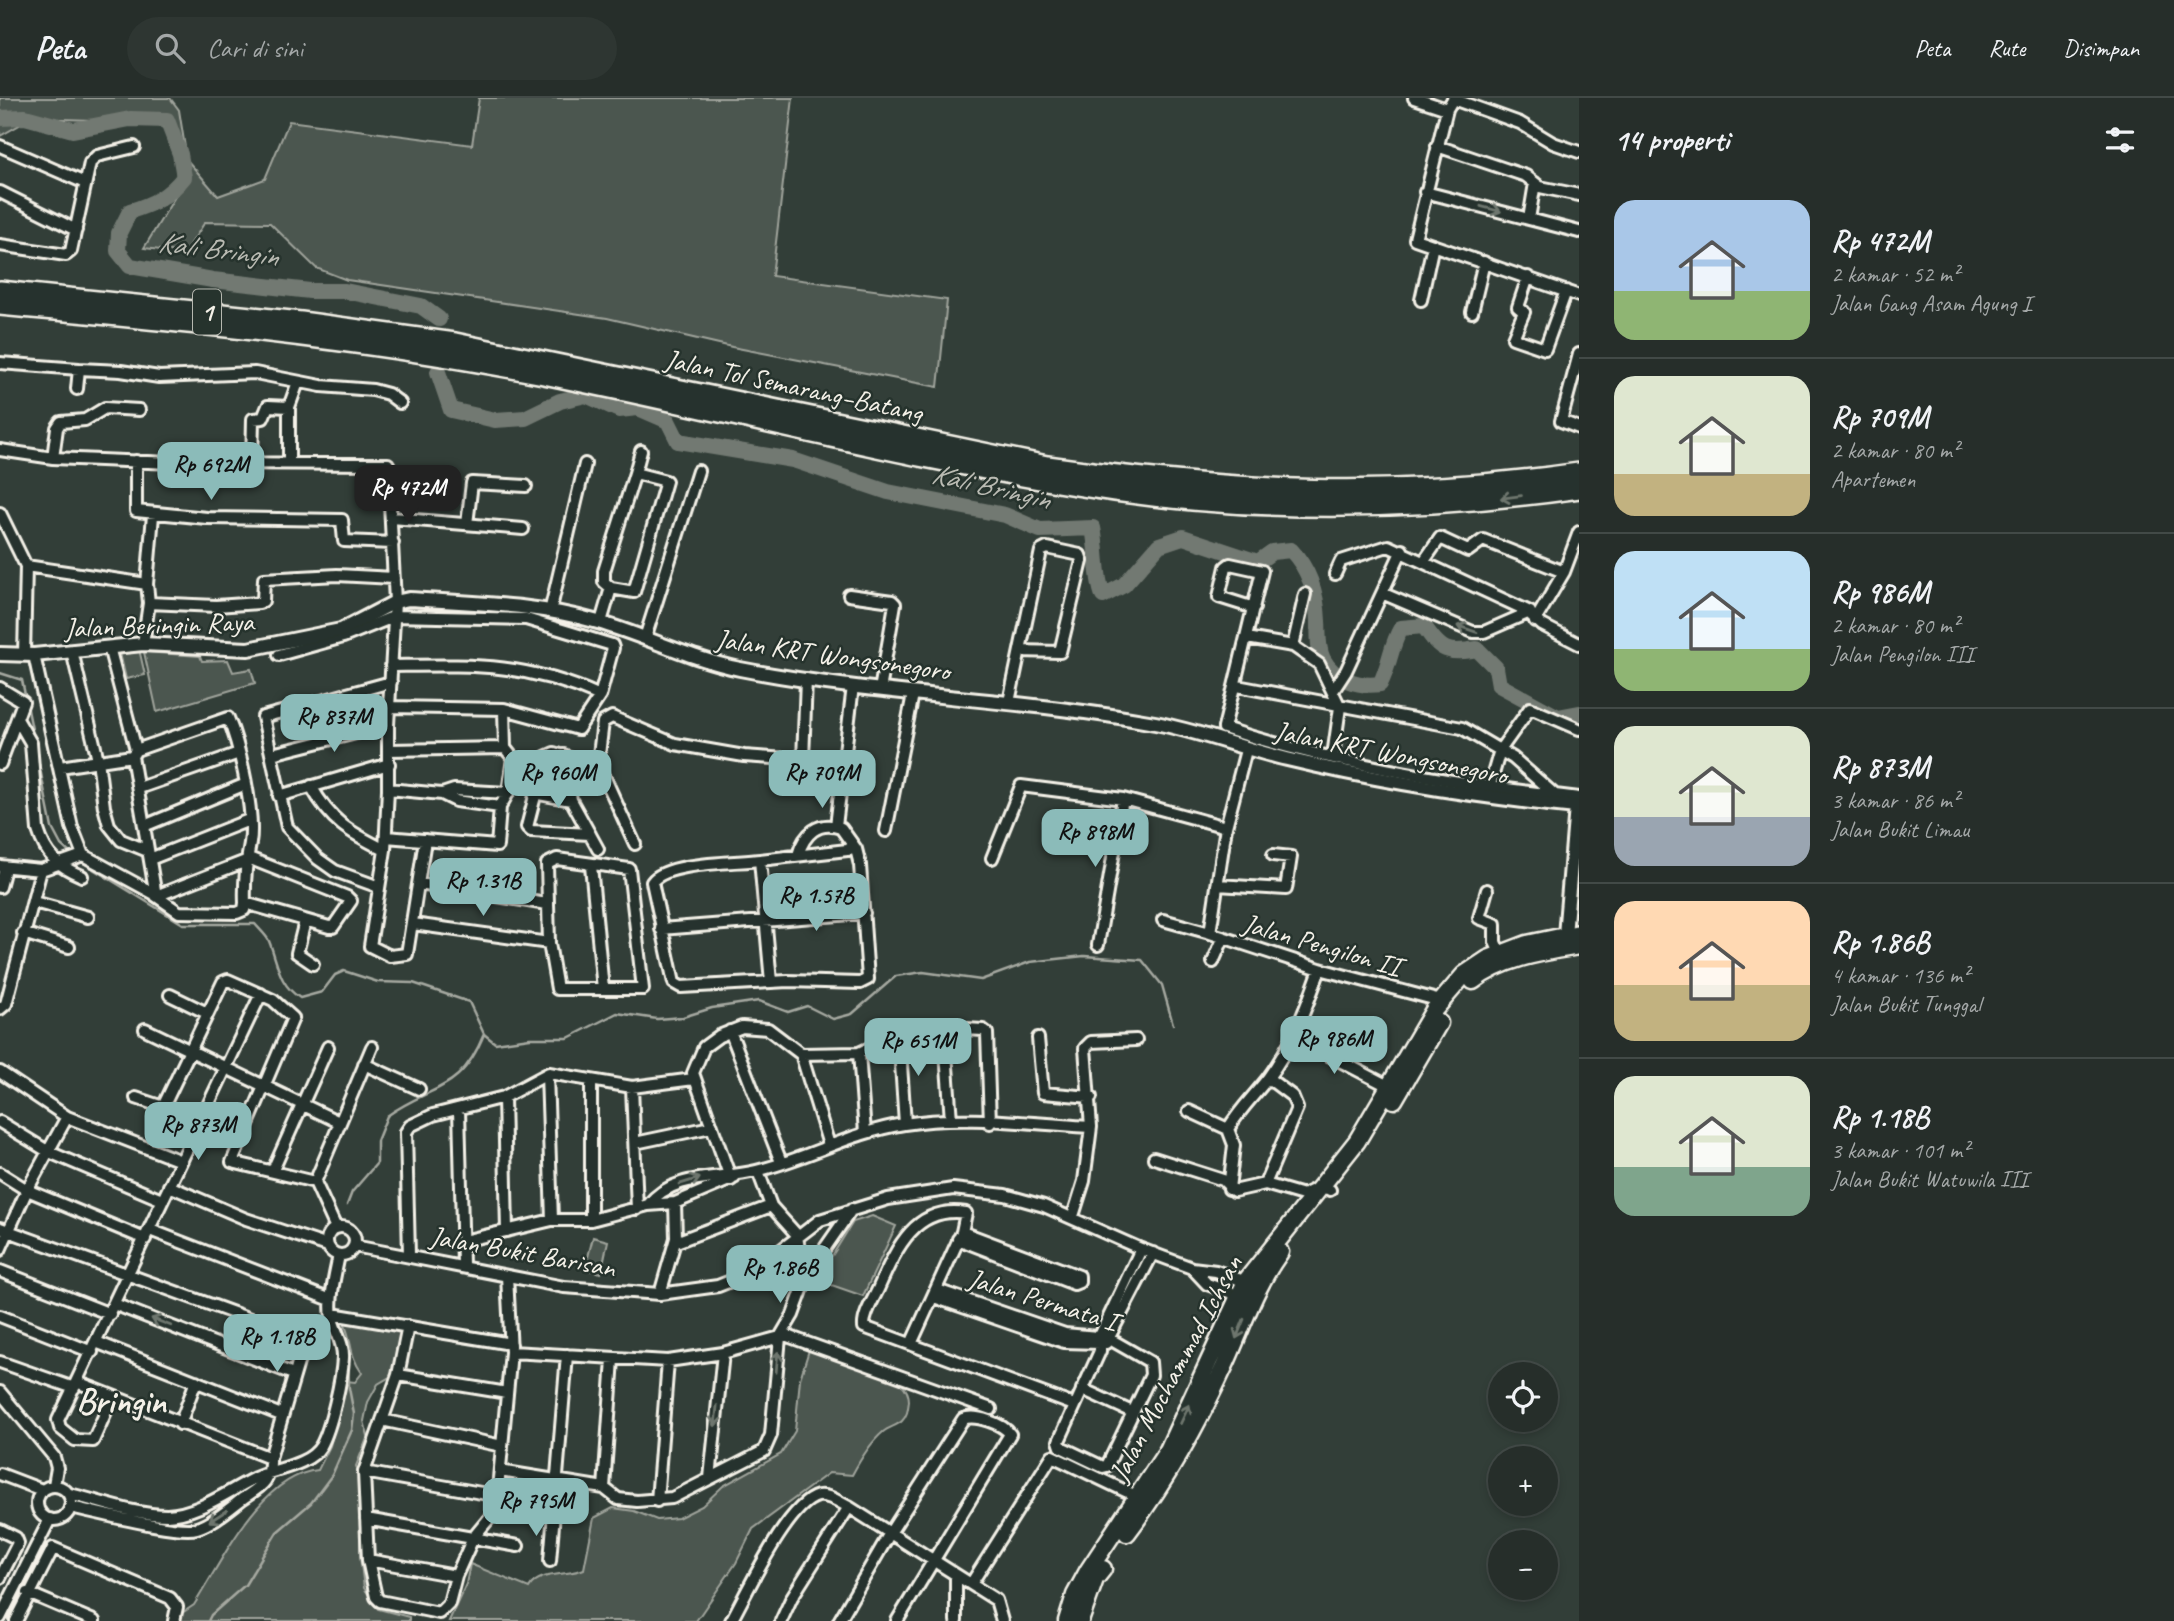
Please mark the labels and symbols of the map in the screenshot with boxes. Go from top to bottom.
one-way arrow [1480,204,1502,217]
water label: Kali Bringin [156,223,282,275]
road number: 1 [193,290,221,334]
street label: Jalan Tol Semarang–Batang [660,341,928,430]
pin: Rp 692M [146,442,276,502]
water label: Kali Bringin [928,454,1056,519]
pin: Rp 472M [343,466,473,525]
one-way arrow [1500,491,1523,504]
street label: Jalan Beringin Raya [62,604,256,645]
street label: Jalan KRT Wongsonegoro [712,620,955,689]
one-way arrow [1456,621,1478,634]
pin: Rp 837M [269,694,399,754]
street label: Jalan KRT Wongsonegoro [1270,712,1513,793]
pin: Rp 960M [493,750,623,810]
pin: Rp 709M [757,750,887,810]
pin: Rp 898M [1030,810,1160,869]
pin: Rp 1.31B [411,858,555,918]
pin: Rp 1.57B [744,874,888,933]
street label: Jalan Pengilon II [1237,905,1410,985]
pin: Rp 986M [1269,1016,1399,1076]
pin: Rp 651M [853,1018,983,1078]
pin: Rp 873M [133,1102,263,1162]
one-way arrow [679,1174,701,1187]
street label: Jalan Bukit Barisan [426,1218,620,1285]
pin: Rp 1.86B [708,1246,852,1305]
street label: Jalan Mochammad Ichsan [1100,1249,1250,1489]
street label: Jalan Permata I [962,1260,1127,1340]
pin: Rp 1.18B [205,1314,349,1374]
one-way arrow [151,1315,172,1328]
one-way arrow [1232,1317,1245,1339]
one-way arrow [771,1351,784,1374]
district label: Bringin [76,1379,167,1424]
one-way arrow [710,1404,723,1427]
one-way arrow [1179,1404,1192,1425]
pin: Rp 795M [471,1478,601,1538]
one-way arrow [208,1510,228,1524]

